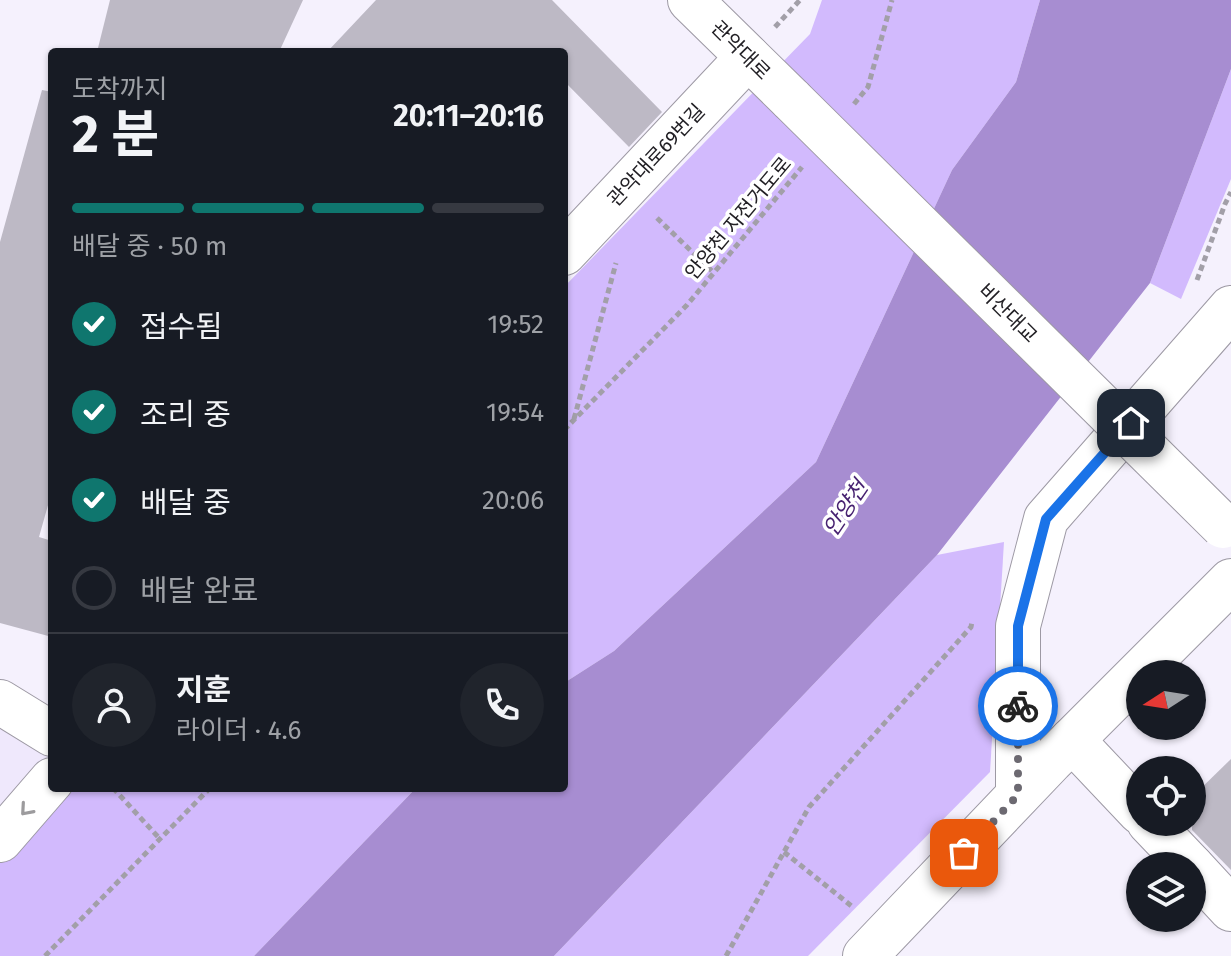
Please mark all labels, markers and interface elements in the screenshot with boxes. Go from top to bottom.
street label: 관악대로 [706,15,776,85]
text: 도착까지 [72,74,168,105]
text: 20:11–20:16 [393,98,544,134]
street label: 관악대로69번길 [602,99,710,211]
text: 2 분 [72,103,159,166]
street label: 안양천 자전거도로 [680,152,796,284]
text: 배달 중 · 50 m [72,231,227,262]
street label: 비산대교 [973,278,1043,348]
icon: check [72,302,116,346]
text: 접수됨 [140,309,223,345]
text: 19:52 [487,309,544,340]
pin [1097,389,1165,457]
icon: check [72,390,116,434]
text: 조리 중 [140,397,231,433]
text: 19:54 [486,397,544,428]
icon: home [1109,401,1153,445]
water label: 안양천 [817,473,875,541]
icon: check [72,478,116,522]
text: 배달 중 [140,485,231,521]
text: 20:06 [482,485,544,516]
text: 배달 완료 [140,573,258,609]
north arrow [1126,660,1206,740]
map controls [1126,660,1206,932]
button: person [72,663,156,747]
button: phone [460,663,544,747]
courier [978,666,1058,746]
text: 지훈 [176,672,231,708]
icon: bike [996,684,1040,728]
text: 라이더 · 4.6 [176,715,301,746]
button: locate [1126,756,1206,836]
one-way arrow [21,801,36,816]
pin [930,819,998,887]
icon: bag [942,831,986,875]
button: layers [1126,852,1206,932]

